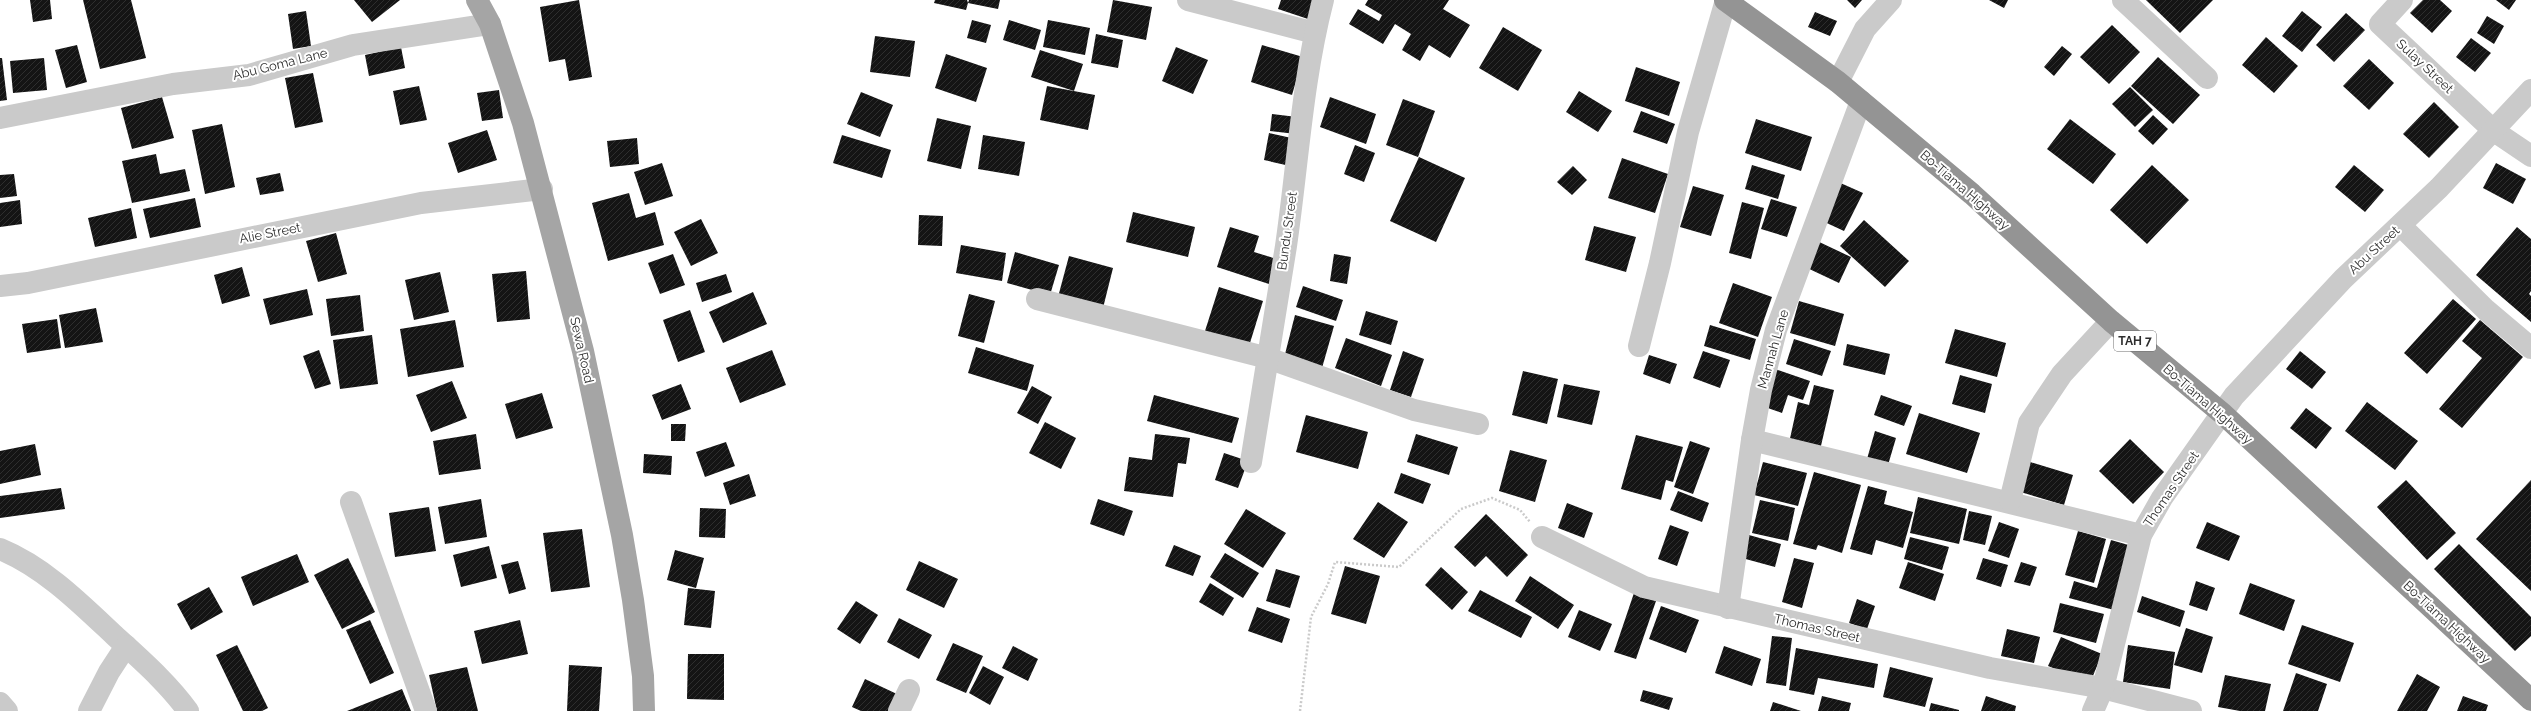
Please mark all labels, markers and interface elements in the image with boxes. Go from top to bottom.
street label: Sulay Street [2394,36,2457,96]
street label: Abu Goma Lane [231,45,329,83]
street label: Bo-Tiama Highway [1917,147,2013,233]
street label: Bundu Street [1274,190,1300,271]
street label: Alie Street [238,220,303,246]
street label: Abu Street [2346,222,2403,277]
street label: Mannah Lane [1755,307,1792,390]
street label: Sewa Road [567,316,597,384]
road number: TAH 7 [2114,331,2156,351]
street label: Bo-Tiama Highway [2160,361,2256,447]
street label: Thomas Street [2140,448,2202,530]
street label: Bo-Tiama Highway [2400,578,2494,666]
street label: Thomas Street [1772,611,1862,645]

